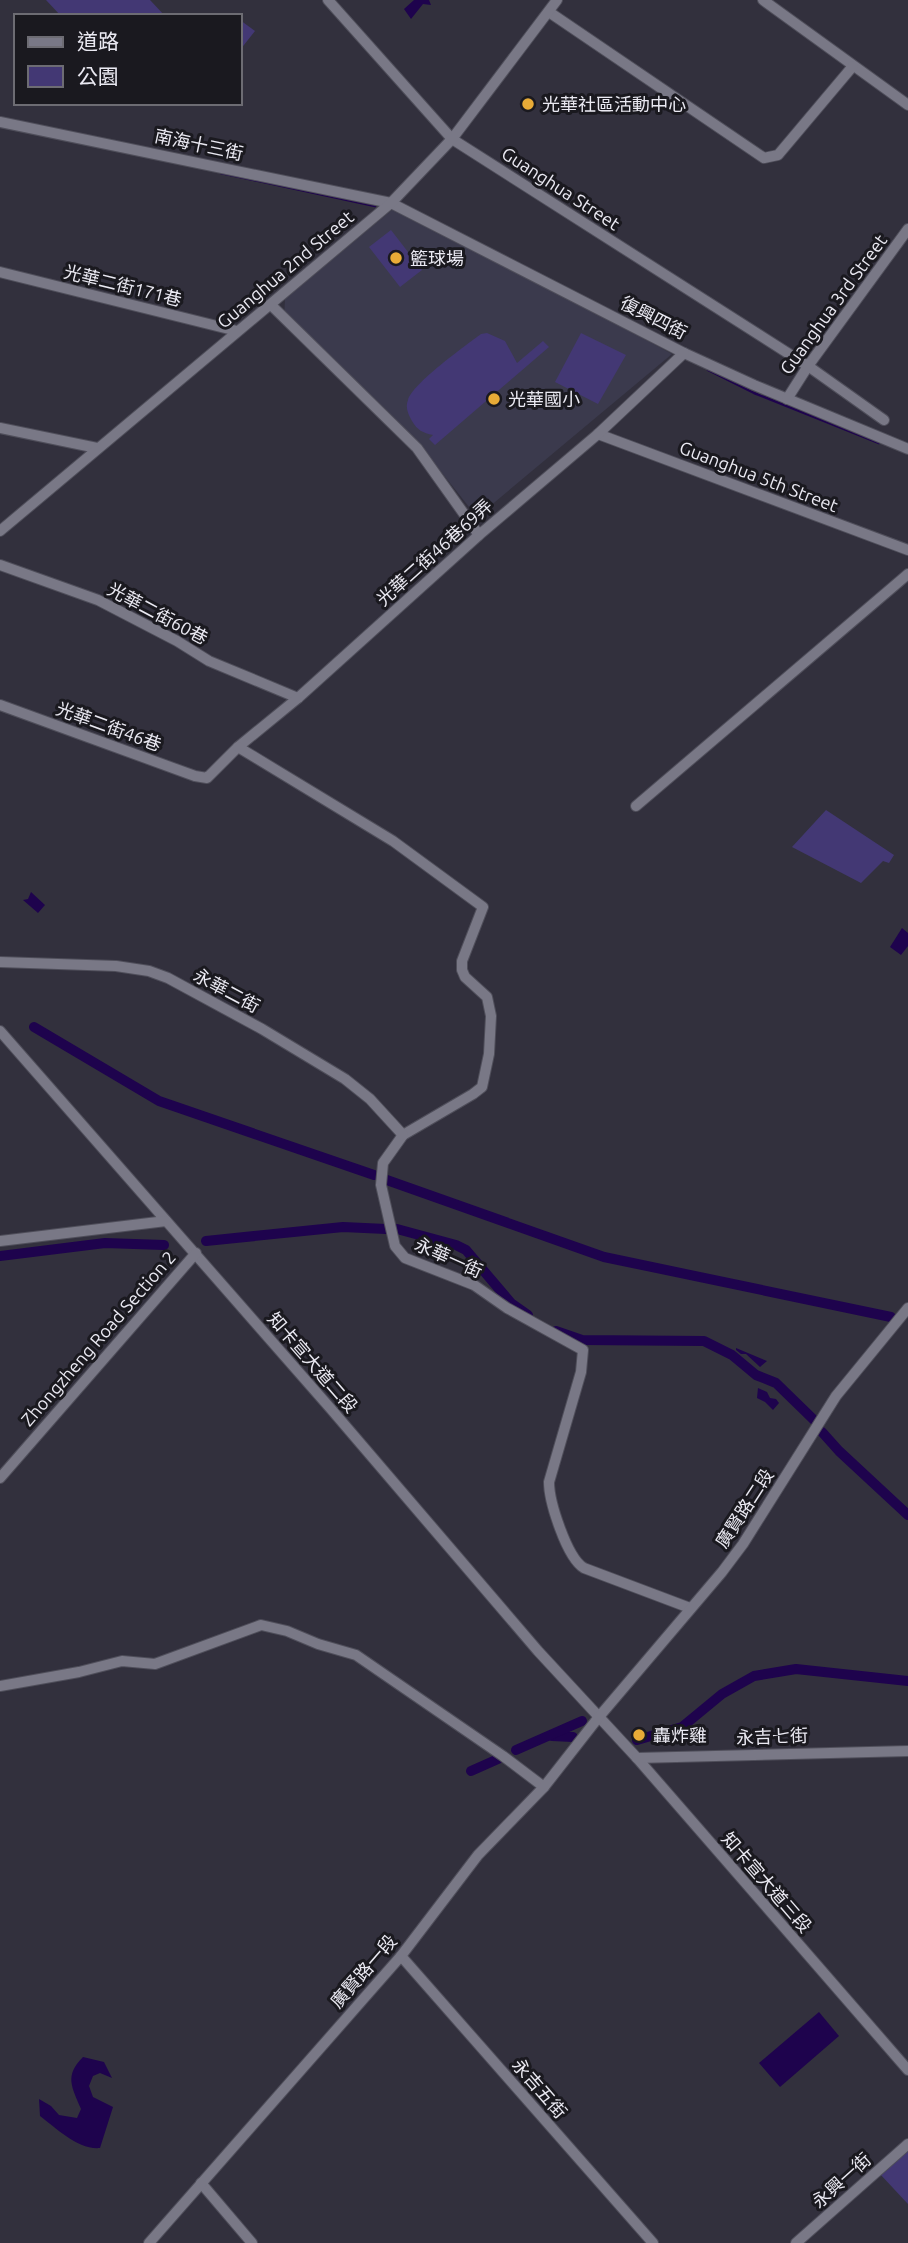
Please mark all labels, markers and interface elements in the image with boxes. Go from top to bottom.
legend [14,14,242,105]
text: 道路 [77,29,119,53]
text: 公園 [77,64,119,88]
place label: 光華社區活動中心 [542,94,686,114]
marker: 光華社區活動中心 [520,96,536,112]
street label: 南海十三街 [153,125,245,163]
street label: Guanghua Street [498,143,624,233]
street label: Guanghua 2nd Street [213,206,357,332]
street label: Guanghua 3rd Street [776,230,890,378]
place label: 籃球場 [410,248,464,268]
marker: 籃球場 [388,250,404,266]
street label: 光華二街171巷 [62,261,184,309]
street label: 復興四街 [617,292,691,342]
place label: 光華國小 [508,389,580,409]
marker: 光華國小 [486,391,502,407]
street label: Guanghua 5th Street [677,437,841,515]
street label: 光華二街46巷69弄 [372,495,496,609]
street label: 光華二街60巷 [105,578,211,648]
street label: 光華二街46巷 [54,698,164,754]
street label: 永華二街 [191,964,263,1016]
street label: 永華一街 [412,1233,486,1281]
street label: Zhongzheng Road Section 2 [17,1247,179,1429]
street label: 知卡宣大道二段 [264,1308,362,1416]
street label: 廣賢路二段 [711,1465,777,1551]
place label: 轟炸雞 [653,1725,707,1745]
street label: 永吉七街 [736,1725,808,1747]
marker: 轟炸雞 [631,1727,647,1743]
street label: 知卡宣大道三段 [718,1828,816,1936]
street label: 廣賢路一段 [326,1930,400,2012]
street label: 永吉五街 [509,2054,571,2122]
street label: 永興一街 [808,2148,874,2212]

